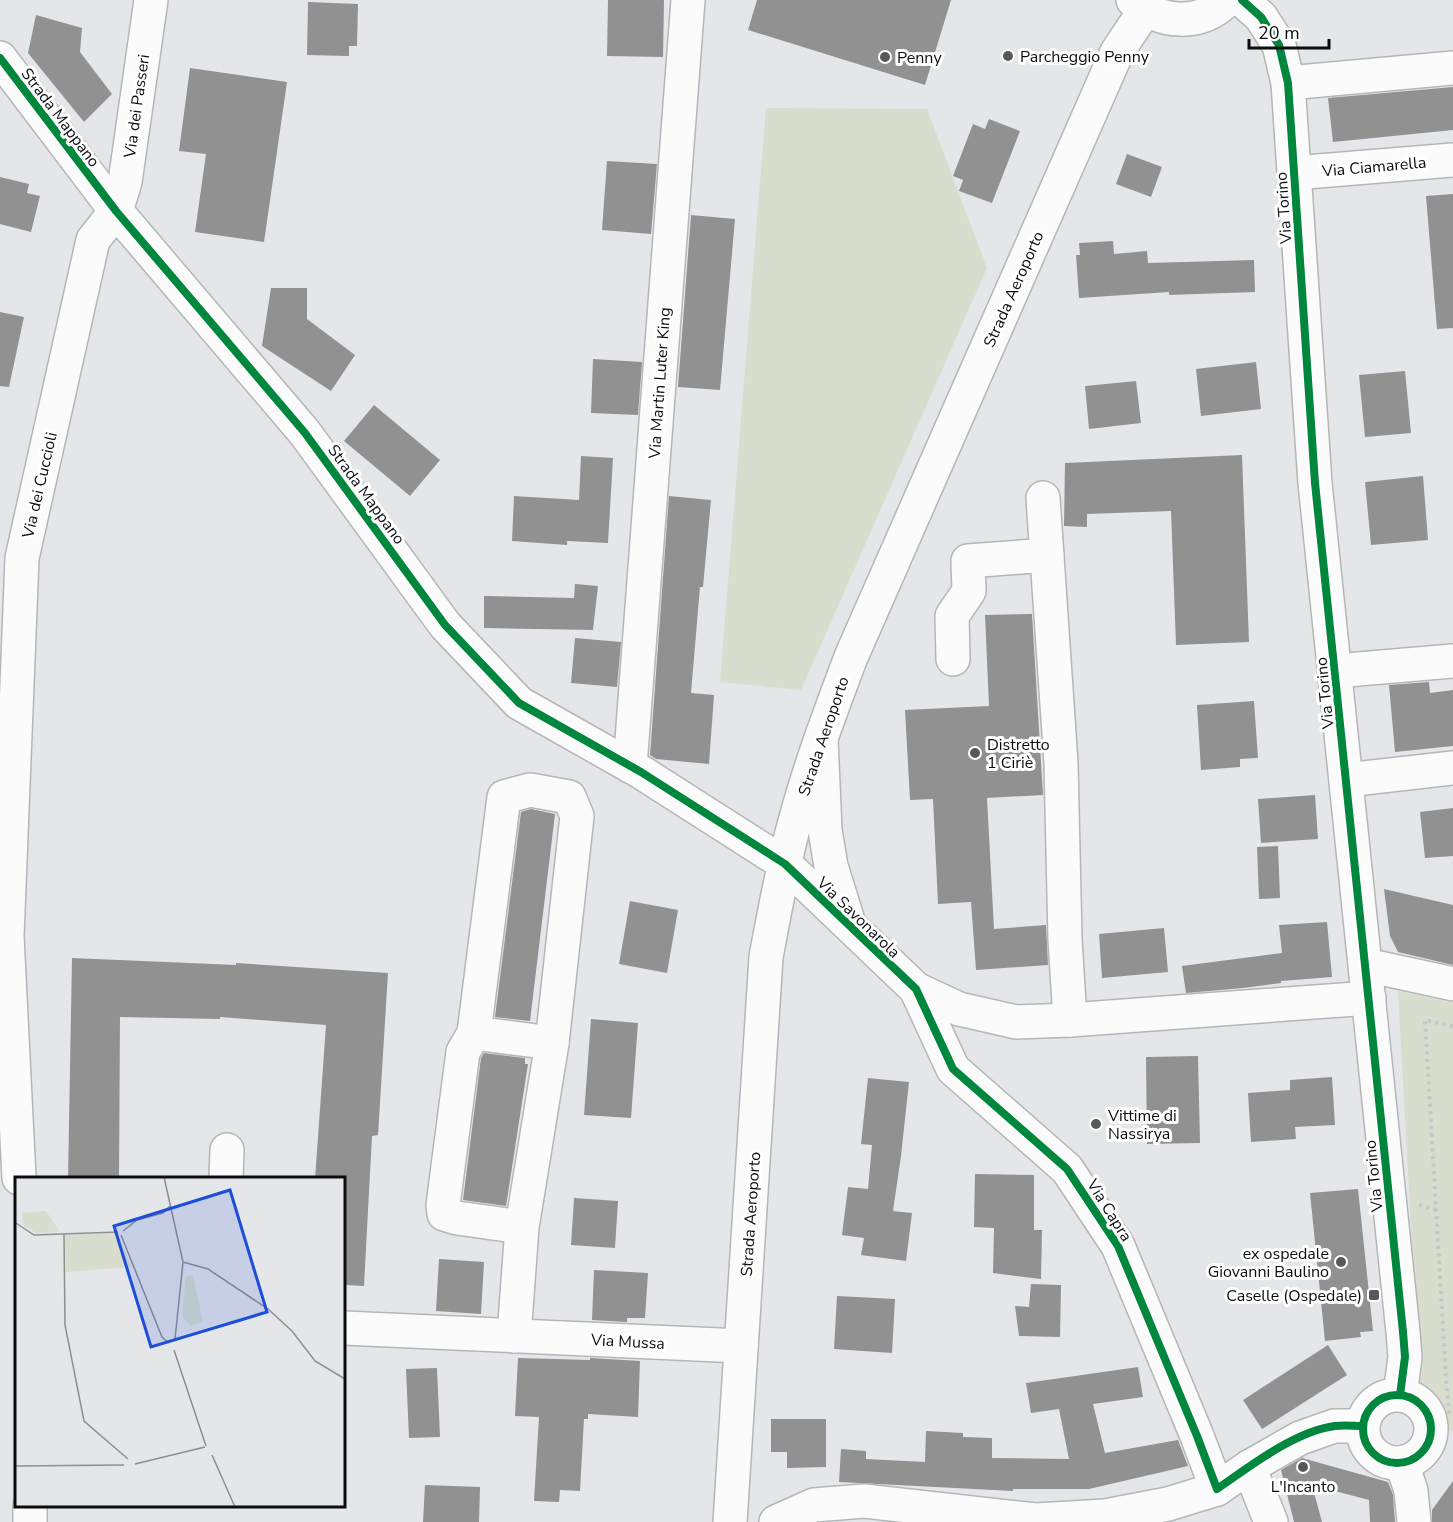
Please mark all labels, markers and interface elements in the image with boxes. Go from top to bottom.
scale bar [1249,12,1328,50]
text: 20 m [1258,21,1300,45]
place label: Parcheggio Penny [1020,46,1150,68]
place label: Penny [897,47,942,69]
marker: Parcheggio Penny [1001,49,1015,63]
marker: Penny [878,50,892,64]
street label: Via dei Passeri [119,53,155,160]
street label: Strada Mappano [16,64,105,172]
street label: Via Ciamarella [1320,151,1427,183]
street label: Via Torino [1271,171,1298,246]
street label: Strada Aeroporto [978,228,1049,351]
street label: Via Martin Luter King [644,307,676,461]
street label: Via dei Cuccioli [17,430,63,541]
street label: Strada Mappano [322,440,410,549]
street label: Via Torino [1310,656,1340,731]
street label: Strada Aeroporto [793,674,855,799]
place label: Distretto 1 Ciriè [987,734,1050,774]
marker: Distretto 1 Ciriè [968,746,982,760]
street label: Via Savonarola [811,872,905,963]
place label: Vittime di Nassirya [1107,1105,1177,1145]
marker: Vittime di Nassirya [1089,1117,1103,1131]
street label: Via Torino [1359,1139,1389,1214]
street label: Strada Aeroporto [736,1151,766,1277]
street label: Via Capra [1081,1174,1137,1246]
inset map [15,1177,345,1507]
place label: ex ospedale Giovanni Baulino [1208,1243,1329,1283]
marker: ex ospedale Giovanni Baulino [1334,1255,1348,1269]
place label: Caselle (Ospedale) [1226,1285,1362,1307]
marker: Caselle (Ospedale) [1367,1288,1381,1302]
street label: Via Mussa [589,1329,665,1355]
marker: L'Incanto [1296,1460,1310,1474]
place label: L'Incanto [1271,1476,1335,1498]

